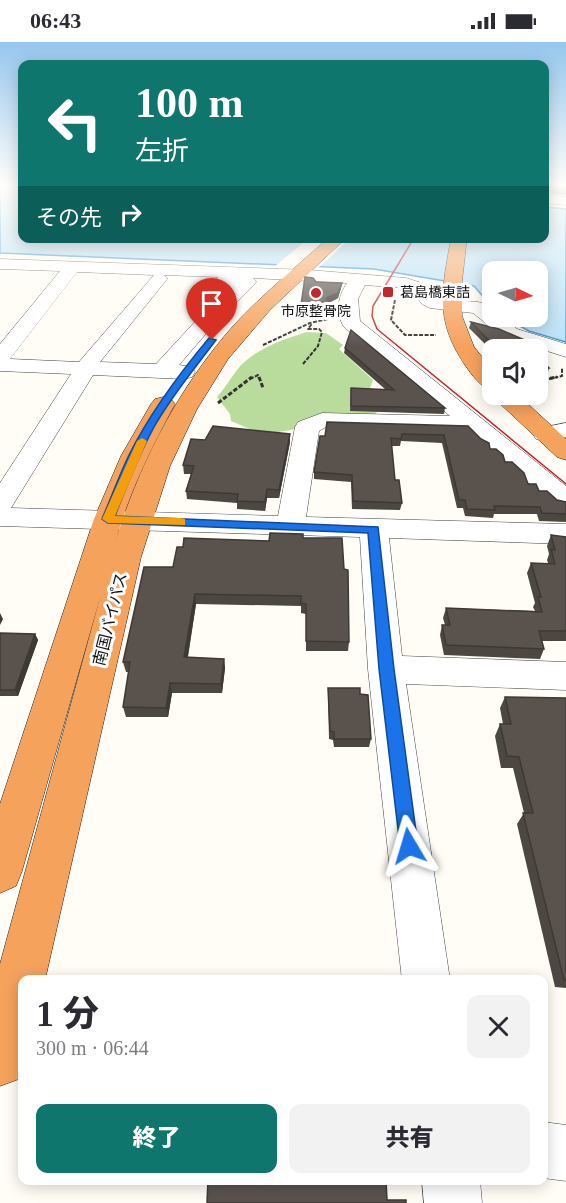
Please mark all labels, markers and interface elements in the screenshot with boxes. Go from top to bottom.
text: 06:43 [30,8,81,33]
text: 100 m [135,80,244,126]
icon: left [36,84,114,162]
text: 左折 [135,136,189,166]
icon: right [114,198,147,231]
text: その先 [36,205,102,230]
north arrow [482,261,548,327]
map controls [482,261,548,405]
pin [186,278,237,340]
marker: 葛島橋東詰 [381,285,395,299]
place label: 葛島橋東詰 [400,285,470,300]
marker: 市原整骨院 [309,286,323,300]
icon: arrive [195,287,228,320]
place label: 市原整骨院 [281,304,351,319]
button: sound [482,339,548,405]
street label: 南国バイパス [90,571,130,667]
position arrow [377,814,441,878]
text: 1 分 [36,994,99,1034]
button: close [467,995,530,1058]
text: 300 m · 06:44 [36,1037,149,1059]
button: 終了 [36,1104,277,1173]
button: 共有 [289,1104,530,1173]

